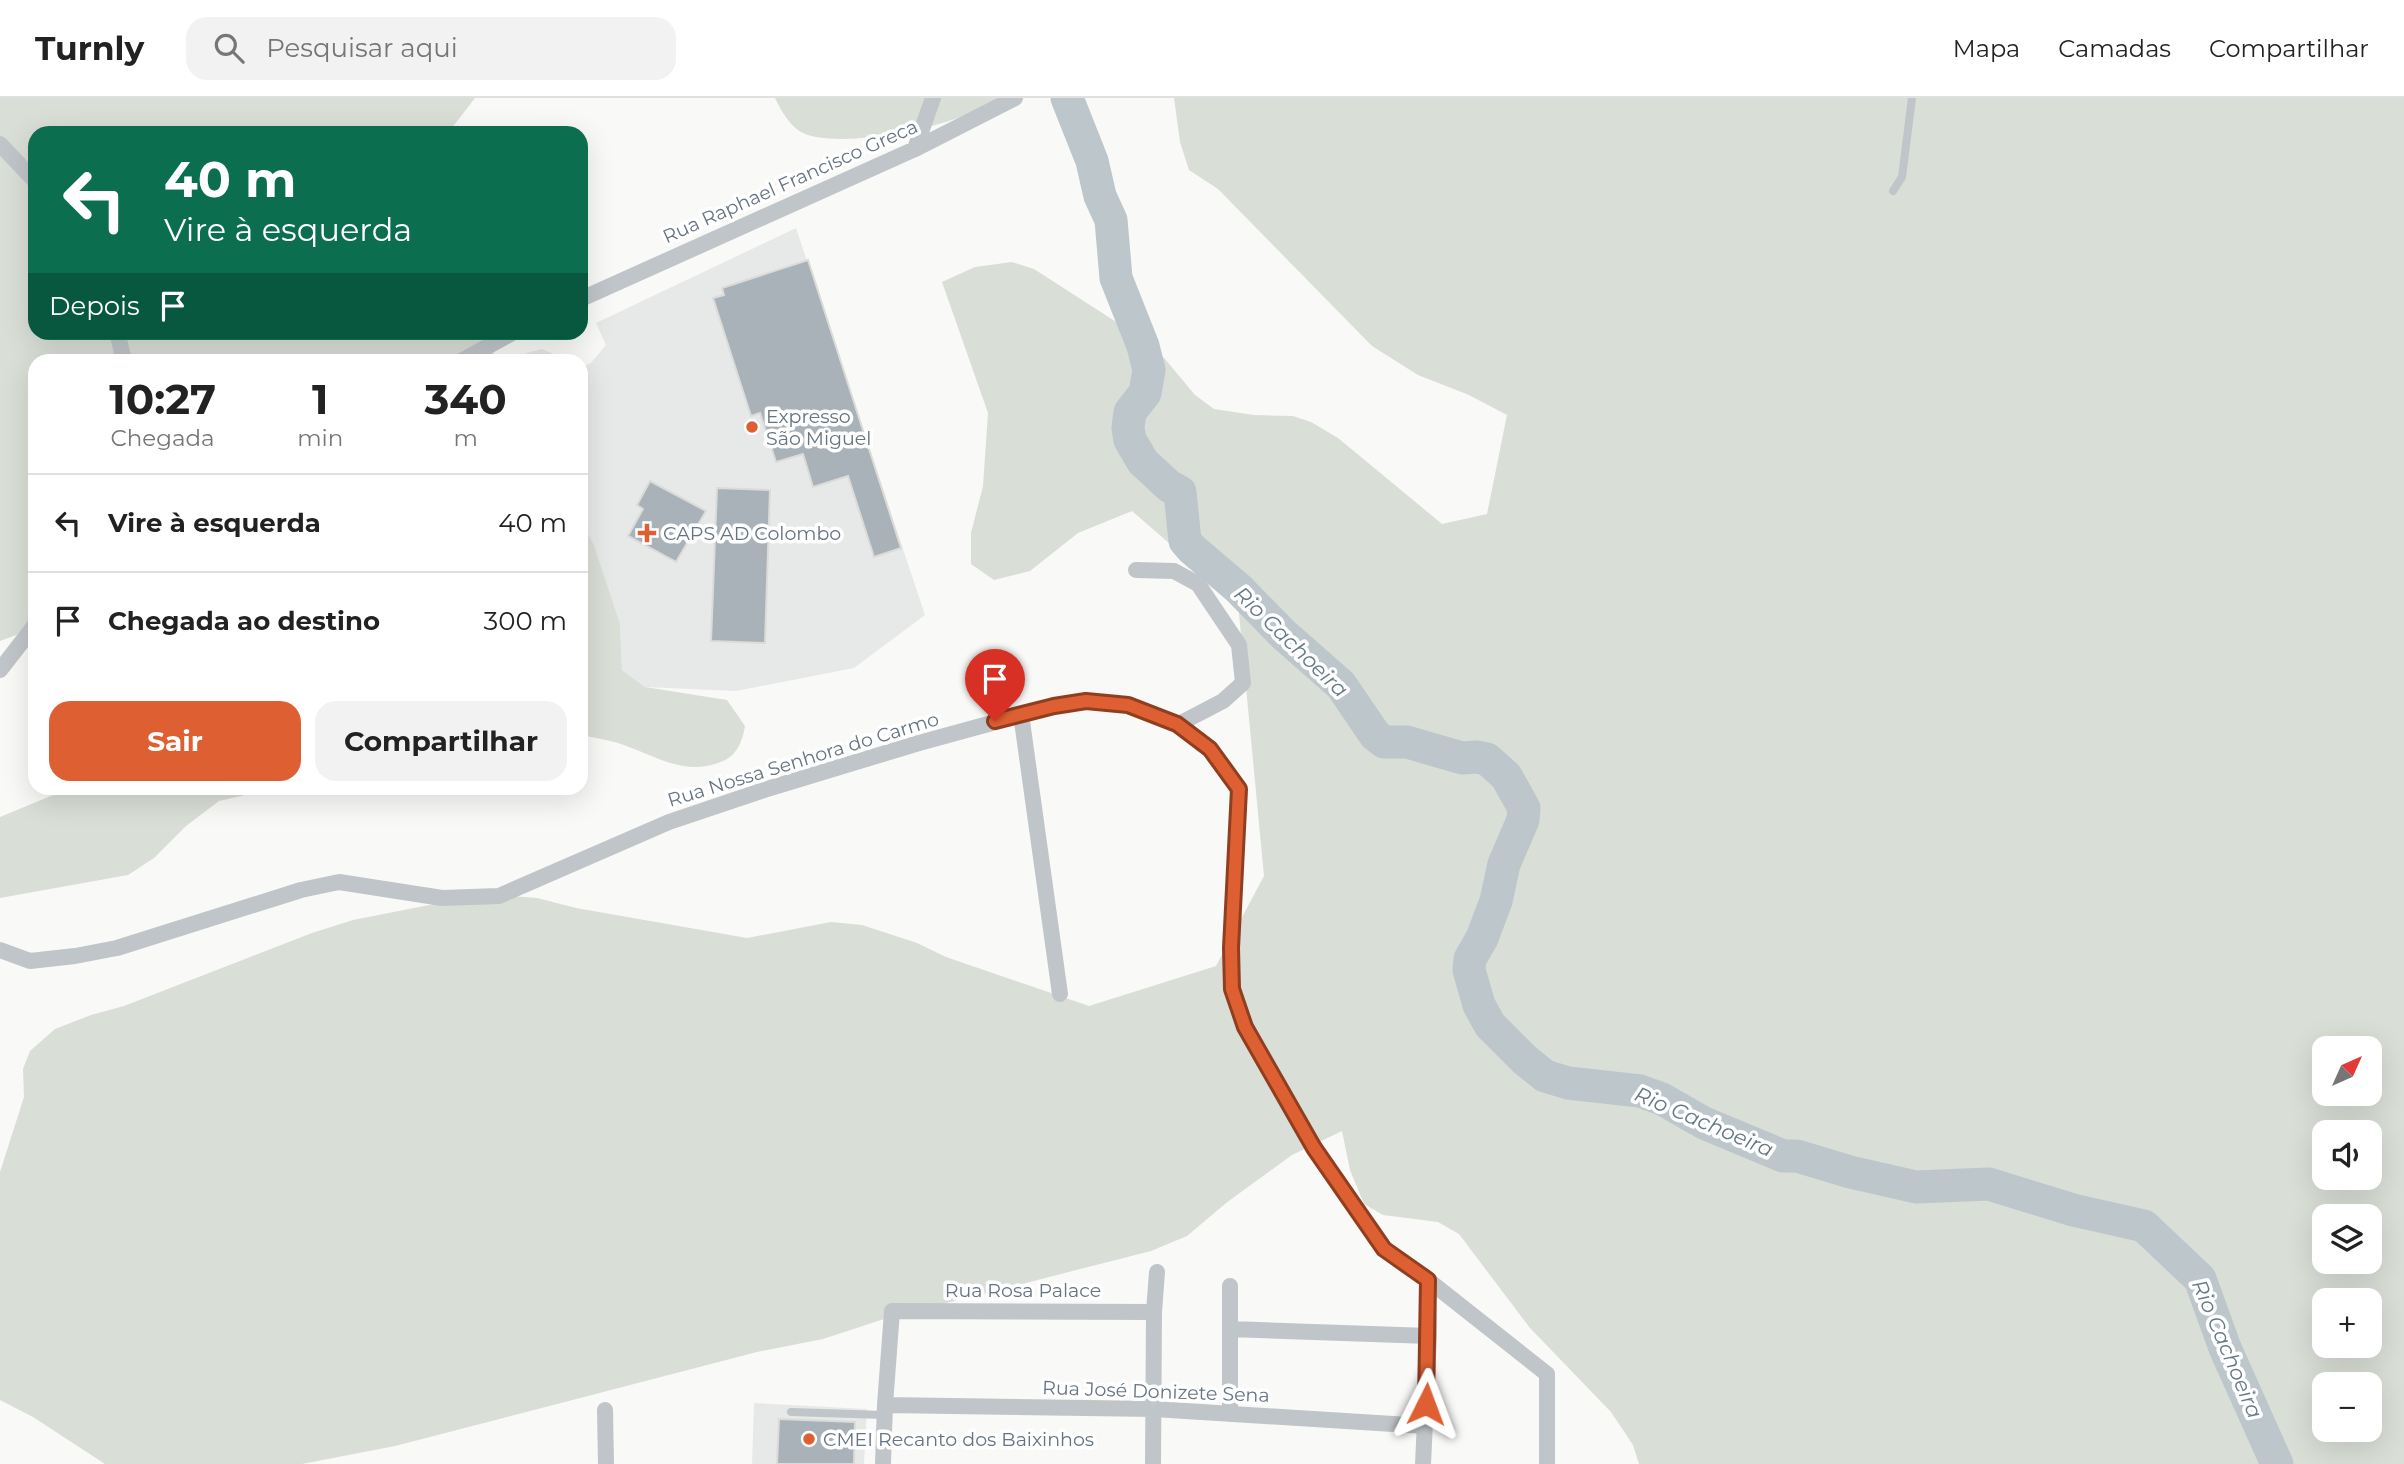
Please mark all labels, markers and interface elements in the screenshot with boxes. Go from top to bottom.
search box [186,17,676,80]
text: Turnly [35,28,144,68]
icon: search [210,29,248,67]
text: Pesquisar aqui [266,32,458,64]
text: Mapa [1953,34,2020,63]
text: Camadas [2058,34,2171,63]
text: Compartilhar [2209,34,2369,63]
street label: Rua Raphael Francisco Greca [659,115,921,248]
text: 40 m [164,150,296,209]
icon: left [49,154,140,245]
text: Vire à esquerda [164,210,412,249]
icon: arrive [154,287,192,325]
text: Depois [49,290,140,322]
text: 10:27 [109,373,216,425]
text: 1 [312,373,328,425]
text: 340 [424,373,507,425]
place label: Expresso São Miguel [766,405,871,450]
marker: Expresso São Miguel [744,419,760,435]
text: Chegada [110,424,215,452]
text: min [297,424,343,452]
text: m [453,424,478,452]
icon: left [49,504,87,542]
text: Vire à esquerda [108,507,321,539]
text: 40 m [498,507,567,539]
place label: CAPS AD Colombo [663,522,841,545]
marker: CAPS AD Colombo [637,523,657,543]
water label: Rio Cachoeira [1229,581,1353,702]
icon: arrive [49,602,87,640]
text: Chegada ao destino [108,605,380,637]
text: 300 m [484,605,567,637]
pin [965,649,1025,721]
icon: arrive [976,660,1014,698]
button: Sair [49,701,301,781]
button: Compartilhar [315,701,567,781]
street label: Rua Nossa Senhora do Carmo [665,707,942,812]
north arrow [2312,1036,2382,1106]
map controls [2312,1036,2382,1442]
water label: Rio Cachoeira [1631,1081,1777,1162]
button: sound [2312,1120,2382,1190]
button: layers [2312,1204,2382,1274]
water label: Rio Cachoeira [2187,1276,2268,1422]
street label: Rua Rosa Palace [945,1279,1101,1302]
button: + [2312,1288,2382,1358]
position arrow [1389,1367,1463,1441]
button: − [2312,1372,2382,1442]
street label: Rua José Donizete Sena [1042,1376,1270,1407]
place label: CMEI Recanto dos Baixinhos [823,1428,1094,1451]
marker: CMEI Recanto dos Baixinhos [801,1431,817,1447]

